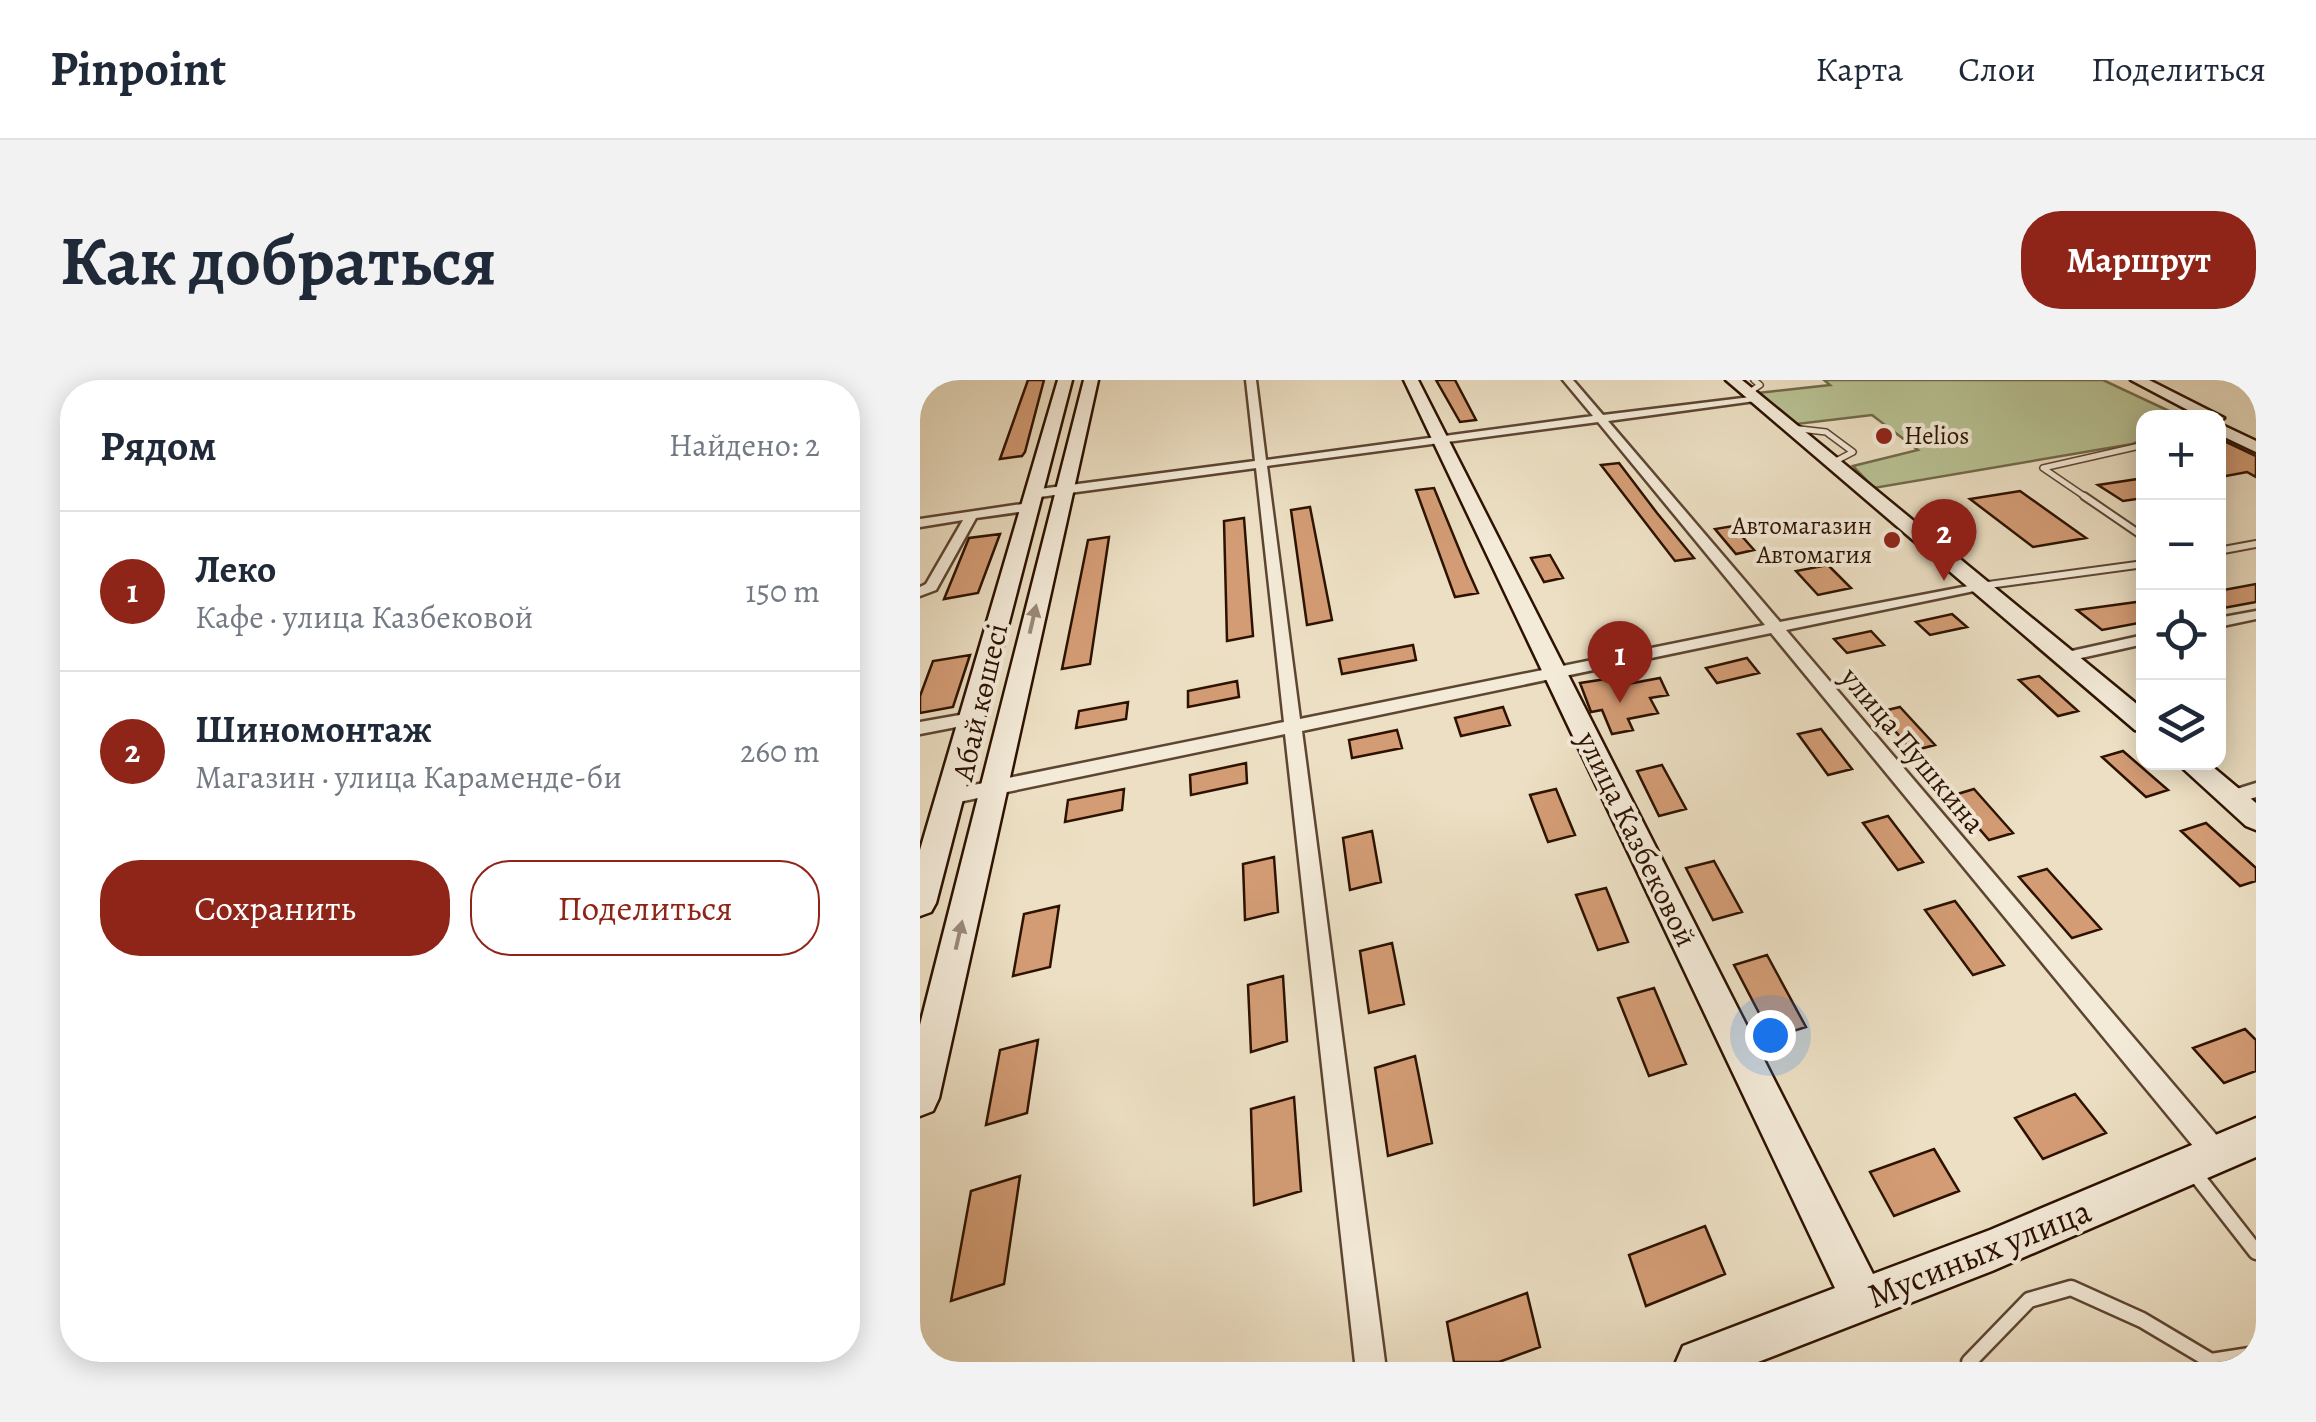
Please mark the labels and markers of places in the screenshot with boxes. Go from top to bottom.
place label: Helios [1904,419,1969,453]
marker: Helios [1873,425,1895,447]
pin: 2 [1912,499,1976,581]
place label: Автомагазин Автомагия [1731,509,1872,572]
marker: Автомагазин Автомагия [1881,529,1903,551]
pin: 1 [1588,620,1652,703]

